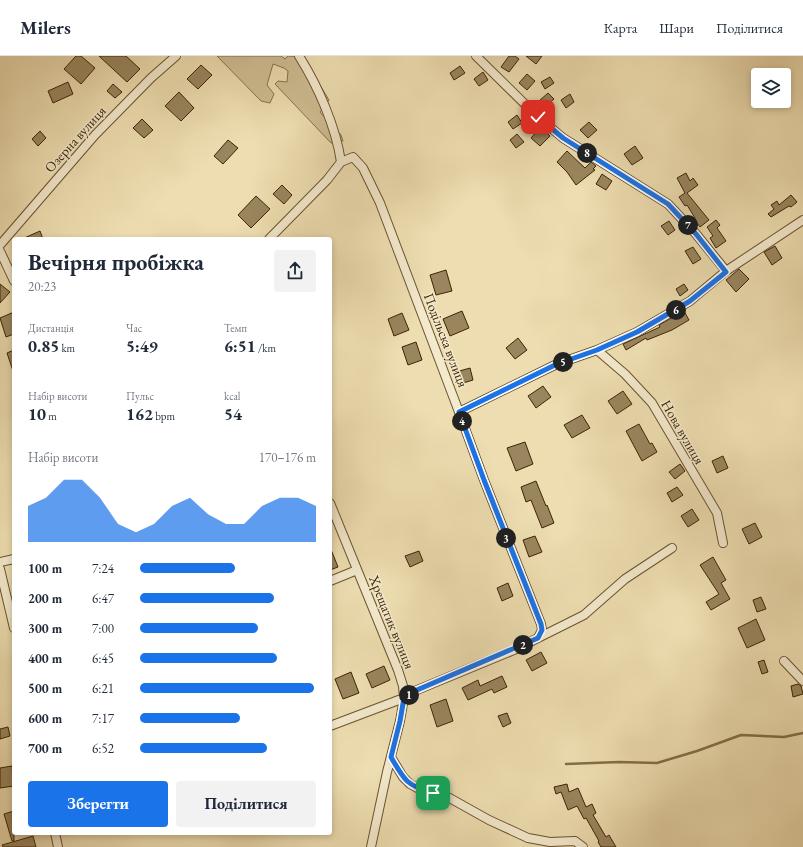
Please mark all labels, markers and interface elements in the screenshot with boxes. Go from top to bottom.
text: Milers [20,15,71,40]
text: Карта [604,19,637,37]
text: Шари [659,19,694,37]
text: Поділитися [716,19,783,37]
map controls [751,68,791,108]
button: layers [751,68,791,108]
pin [521,100,555,134]
street label: Озерна вулиця [40,102,110,176]
icon: check [527,106,549,128]
pin: 8 [577,143,597,163]
text: 8 [584,146,590,160]
pin: 7 [678,215,698,235]
text: 7 [685,218,691,232]
text: Вечірня пробіжка [28,248,204,277]
button: share [274,250,316,292]
text: 20:23 [28,278,56,295]
street label: Подільска вулиця [420,290,472,390]
pin: 6 [666,300,686,320]
text: 6 [673,303,679,317]
text: Дистанція [28,321,74,335]
text: Час [126,321,142,335]
text: Темп [224,321,247,335]
text: 0.85 [28,335,59,357]
text: 5:49 [126,335,158,357]
text: 6:51 [224,335,256,357]
text: km [59,341,75,355]
text: /km [256,341,276,355]
pin: 5 [553,352,573,372]
text: 5 [560,355,566,369]
text: Набір висоти [28,389,87,403]
text: Пульс [126,389,154,403]
text: kcal [224,389,241,403]
street label: Нова вулиця [657,396,709,468]
text: 10 [28,403,46,425]
text: 162 [126,403,153,425]
text: 54 [224,403,242,425]
text: m [46,409,57,423]
text: bpm [153,409,175,423]
pin: 4 [452,411,472,431]
text: 4 [459,414,465,428]
text: Набір висоти [28,449,98,466]
text: 170–176 m [259,449,316,466]
pin: 3 [496,528,516,548]
text: 3 [503,531,509,545]
text: 100 m [28,560,62,577]
text: 7:24 [92,560,114,577]
street label: Хрещатик вулиця [365,572,419,672]
text: 200 m [28,590,62,607]
text: 6:47 [92,590,114,607]
text: 300 m [28,620,62,637]
text: 7:00 [92,620,114,637]
pin: 2 [513,635,533,655]
text: 2 [520,638,526,652]
text: 400 m [28,650,62,667]
text: 6:45 [92,650,114,667]
text: 500 m [28,680,62,697]
text: 6:21 [92,680,114,697]
pin: 1 [399,685,419,705]
text: 1 [406,688,412,702]
text: 600 m [28,710,62,727]
text: 7:17 [92,710,114,727]
text: 700 m [28,740,62,757]
text: 6:52 [92,740,114,757]
pin [416,776,450,810]
button: Зберегти [28,781,168,827]
button: Поділитися [176,781,316,827]
icon: arrive [422,782,444,804]

